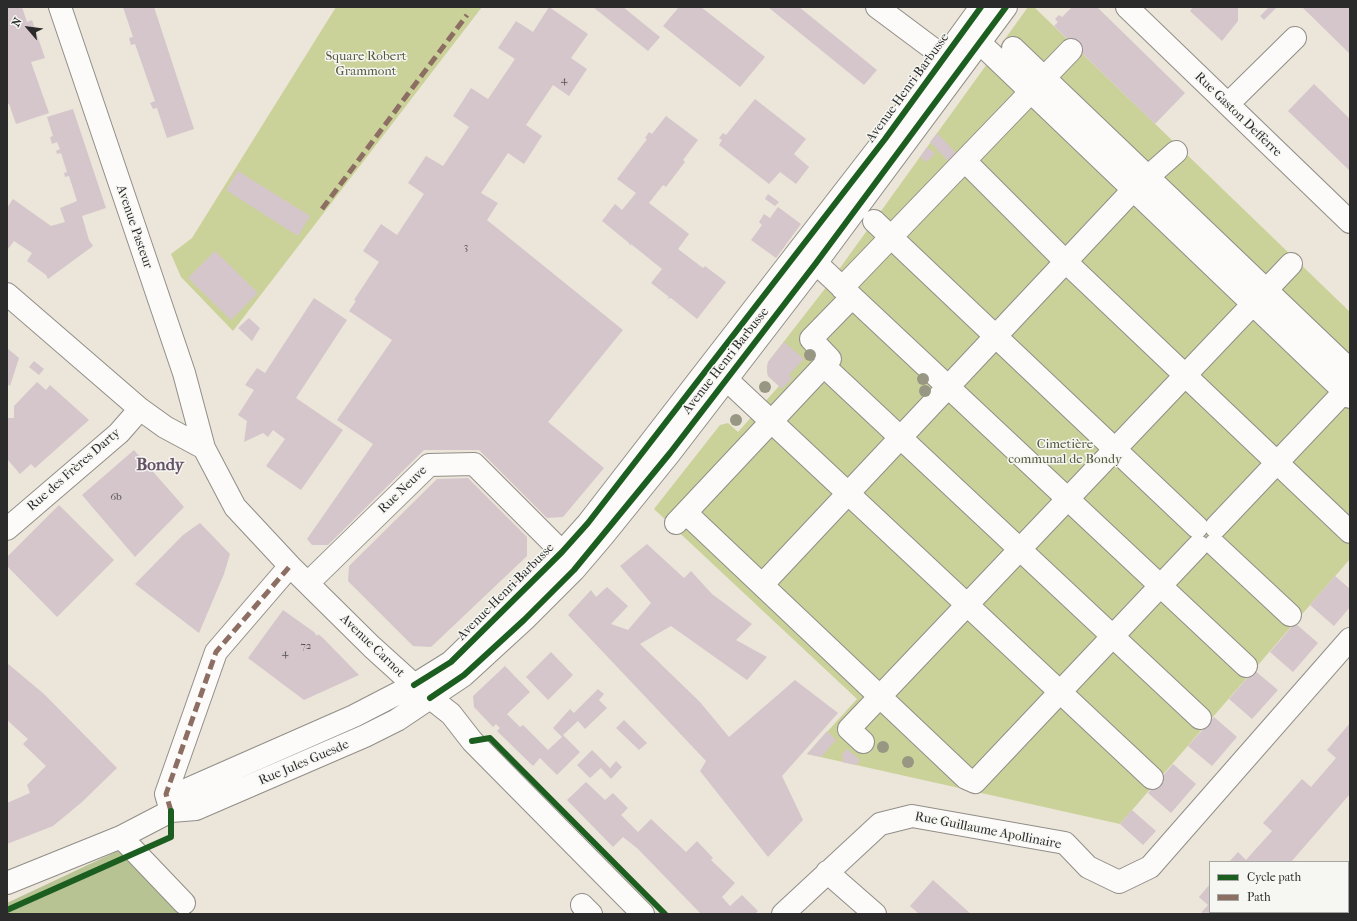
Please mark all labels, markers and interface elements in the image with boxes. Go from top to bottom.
north arrow [8,8,48,48]
text: N [9,15,25,29]
street label: Avenue Henri Barbusse [863,30,953,146]
park label: Square Robert Grammont [326,49,406,80]
street label: Rue Gaston Defferre [1191,69,1285,161]
house number: 4 [561,73,567,87]
street label: Avenue Pasteur [112,183,156,271]
house number: 3 [464,240,468,254]
street label: Avenue Henri Barbusse [679,305,773,417]
street label: Rue des Frères Darty [24,425,124,515]
park label: Cimetière communal de Bondy [1008,437,1122,468]
district label: Bondy [136,456,184,476]
street label: Rue Neuve [375,463,431,517]
house number: 6b [110,490,122,504]
street label: Avenue Henri Barbusse [454,540,558,644]
street label: Avenue Carnot [336,611,408,681]
house number: 72 [301,639,311,653]
house number: 4 [282,646,288,660]
street label: Rue Jules Guesde [257,737,351,789]
street label: Rue Guillaume Apollinaire [913,809,1063,853]
legend [1209,861,1349,913]
text: Cycle path [1247,870,1301,884]
text: Path [1247,890,1271,904]

